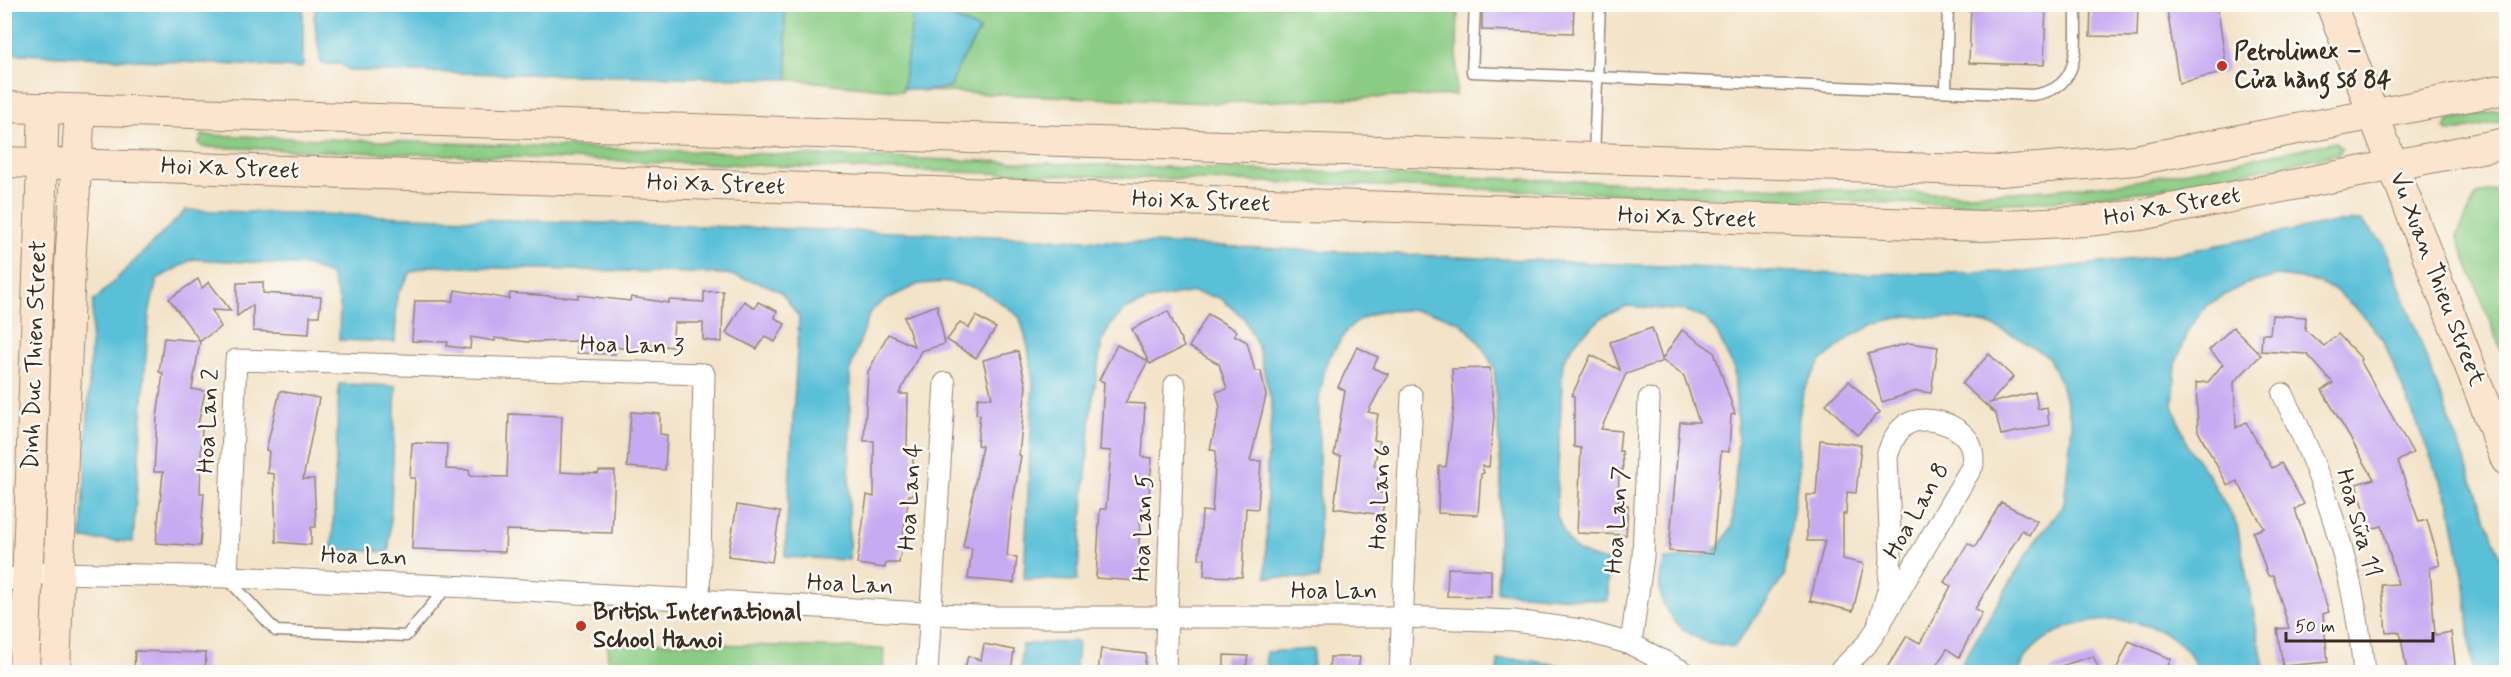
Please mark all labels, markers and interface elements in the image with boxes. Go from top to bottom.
place label: Petrolimex – Cửa hàng số 84 [2234,37,2392,99]
marker: Petrolimex – Cửa hàng số 84 [2215,59,2229,73]
street label: Hoi Xa Street [160,151,300,187]
street label: Hoi Xa Street [646,167,786,203]
street label: Vu Xuan Thieu Street [2382,168,2492,390]
street label: Hoi Xa Street [2101,180,2243,234]
street label: Hoi Xa Street [1131,184,1271,220]
street label: Hoi Xa Street [1617,200,1757,236]
street label: Dinh Duc Thien Street [16,240,54,470]
street label: Hoa Lan 3 [579,329,685,363]
street label: Hoa Lan 2 [191,368,227,474]
street label: Hoa Lan 4 [892,442,930,552]
street label: Hoa Lan 6 [1363,444,1399,550]
street label: Hoa Lan 8 [1877,457,1957,565]
street label: Hoa Lan 7 [1599,465,1637,575]
street label: Hoa Sữa 11 [2328,465,2388,581]
street label: Hoa Lan 5 [1127,474,1161,582]
street label: Hoa Lan [320,540,408,574]
street label: Hoa Lan [806,567,894,603]
street label: Hoa Lan [1291,576,1377,607]
place label: British International School Hanoi [593,597,802,656]
scale bar [2286,605,2433,643]
text: 50 m [2295,615,2335,639]
marker: British International School Hanoi [574,619,588,633]

